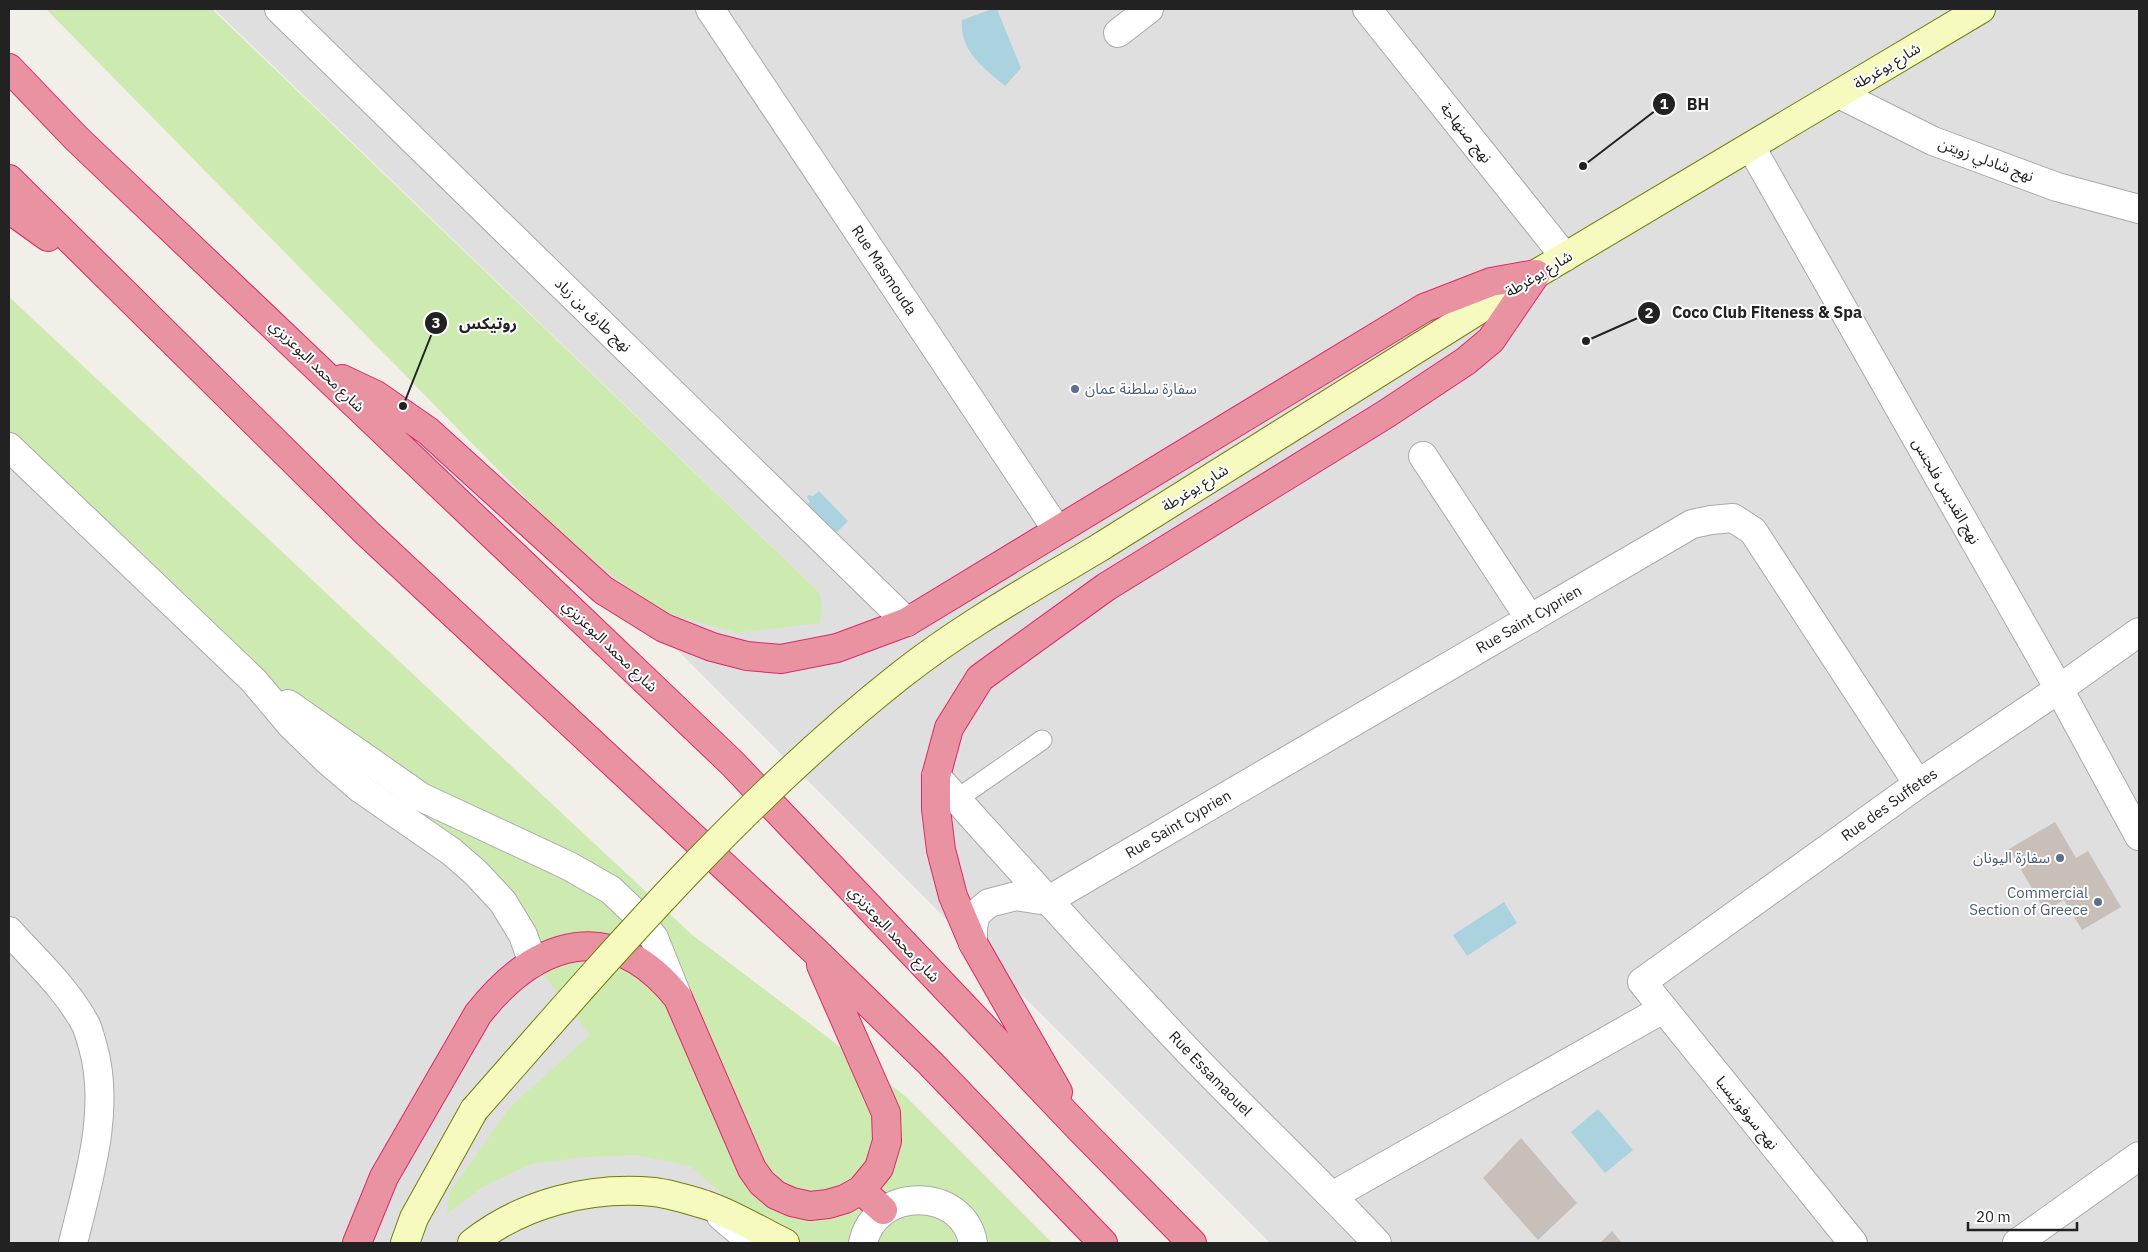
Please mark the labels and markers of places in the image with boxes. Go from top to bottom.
callout: BH [1652,88,1719,119]
callout: Coco Club Fiteness & Spa [1637,297,1872,328]
callout: روتيكس [424,308,527,339]
place label: سفارة سلطنة عمان [1085,379,1197,398]
marker: سفارة سلطنة عمان [1069,383,1081,395]
place label: سفارة اليونان [1973,848,2050,867]
marker: سفارة اليونان [2054,852,2066,864]
place label: Commercial Section of Greece [1969,883,2088,919]
marker: Commercial Section of Greece [2092,896,2104,908]

